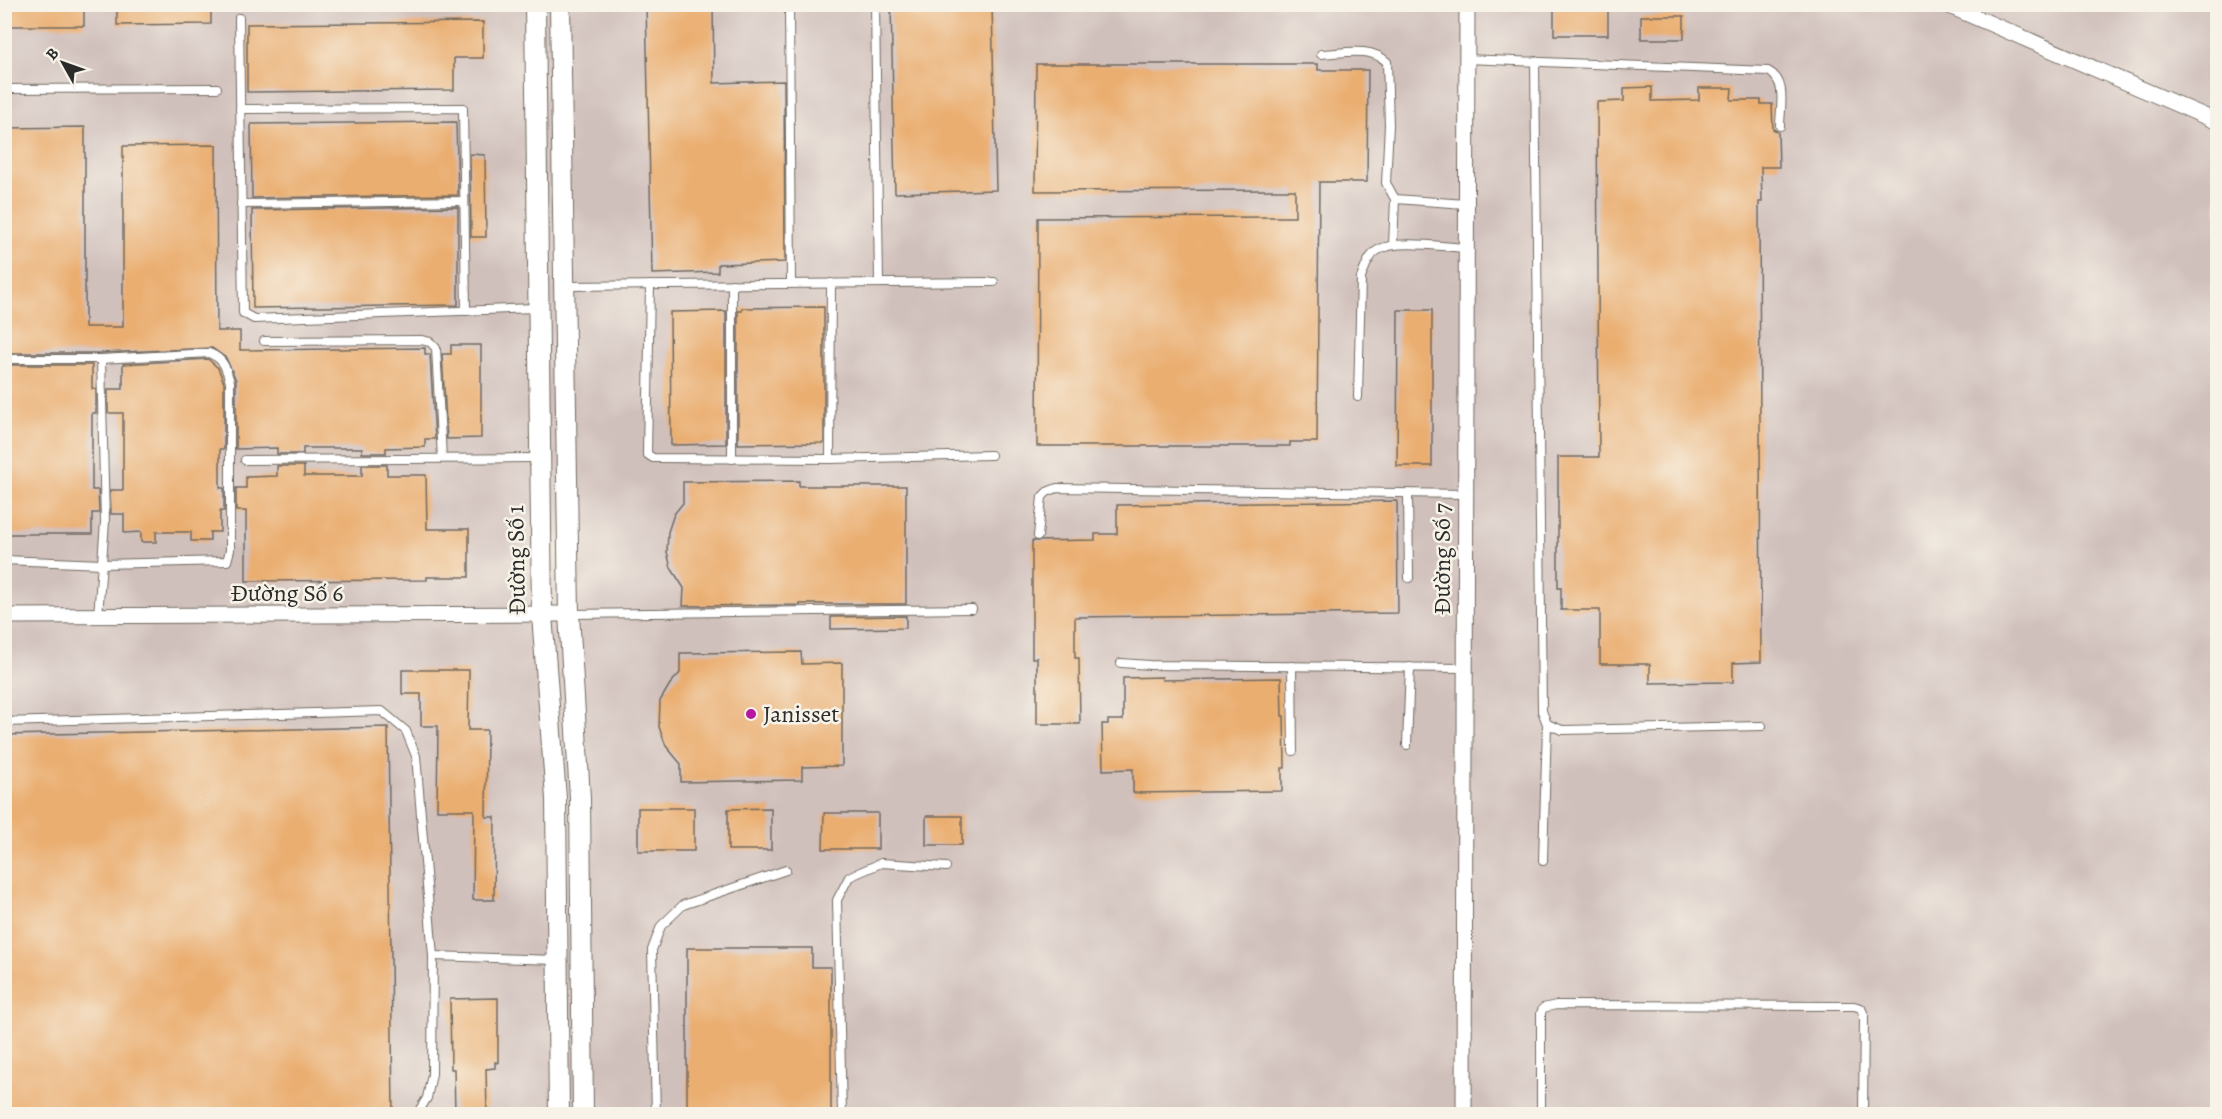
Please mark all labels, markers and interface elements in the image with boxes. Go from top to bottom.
north arrow [33,33,93,93]
text: B [41,43,64,65]
street label: Đường Số 7 [1426,502,1458,615]
street label: Đường Số 1 [499,505,533,615]
street label: Đường Số 6 [231,577,343,609]
place label: Janisset [763,698,839,730]
marker: Janisset [744,707,758,721]

